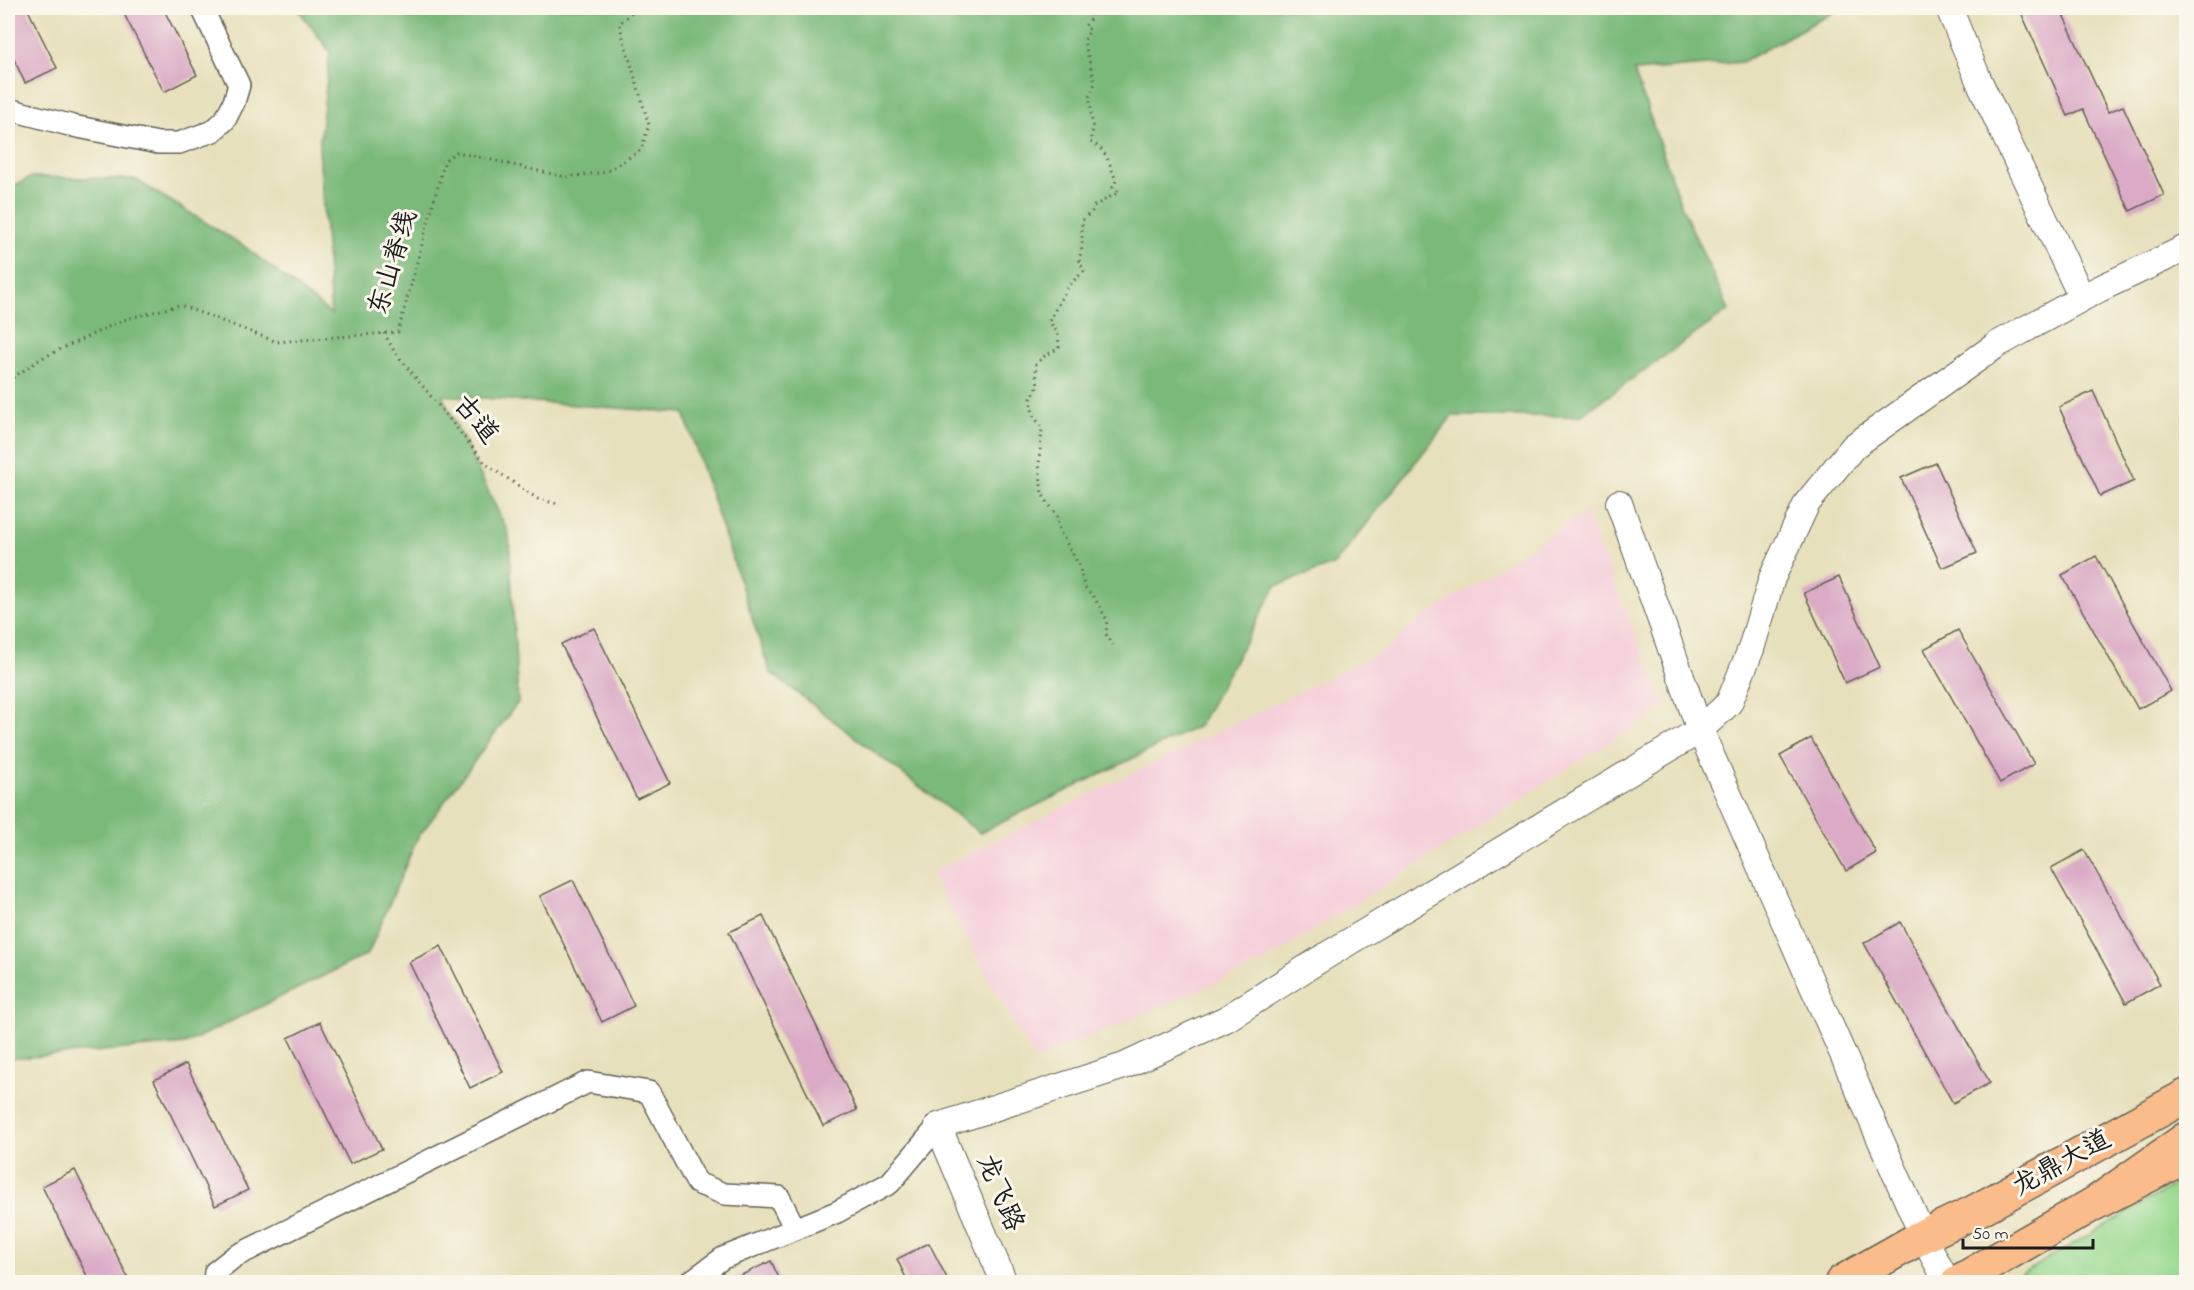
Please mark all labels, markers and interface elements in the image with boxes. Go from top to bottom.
street label: 东山脊线 [360,206,428,320]
street label: 古道 [443,387,507,453]
street label: 龙鼎大道 [2005,1121,2119,1207]
street label: 龙飞路 [965,1148,1033,1238]
scale bar [1963,1212,2094,1250]
text: 50 m [1972,1222,2009,1248]

